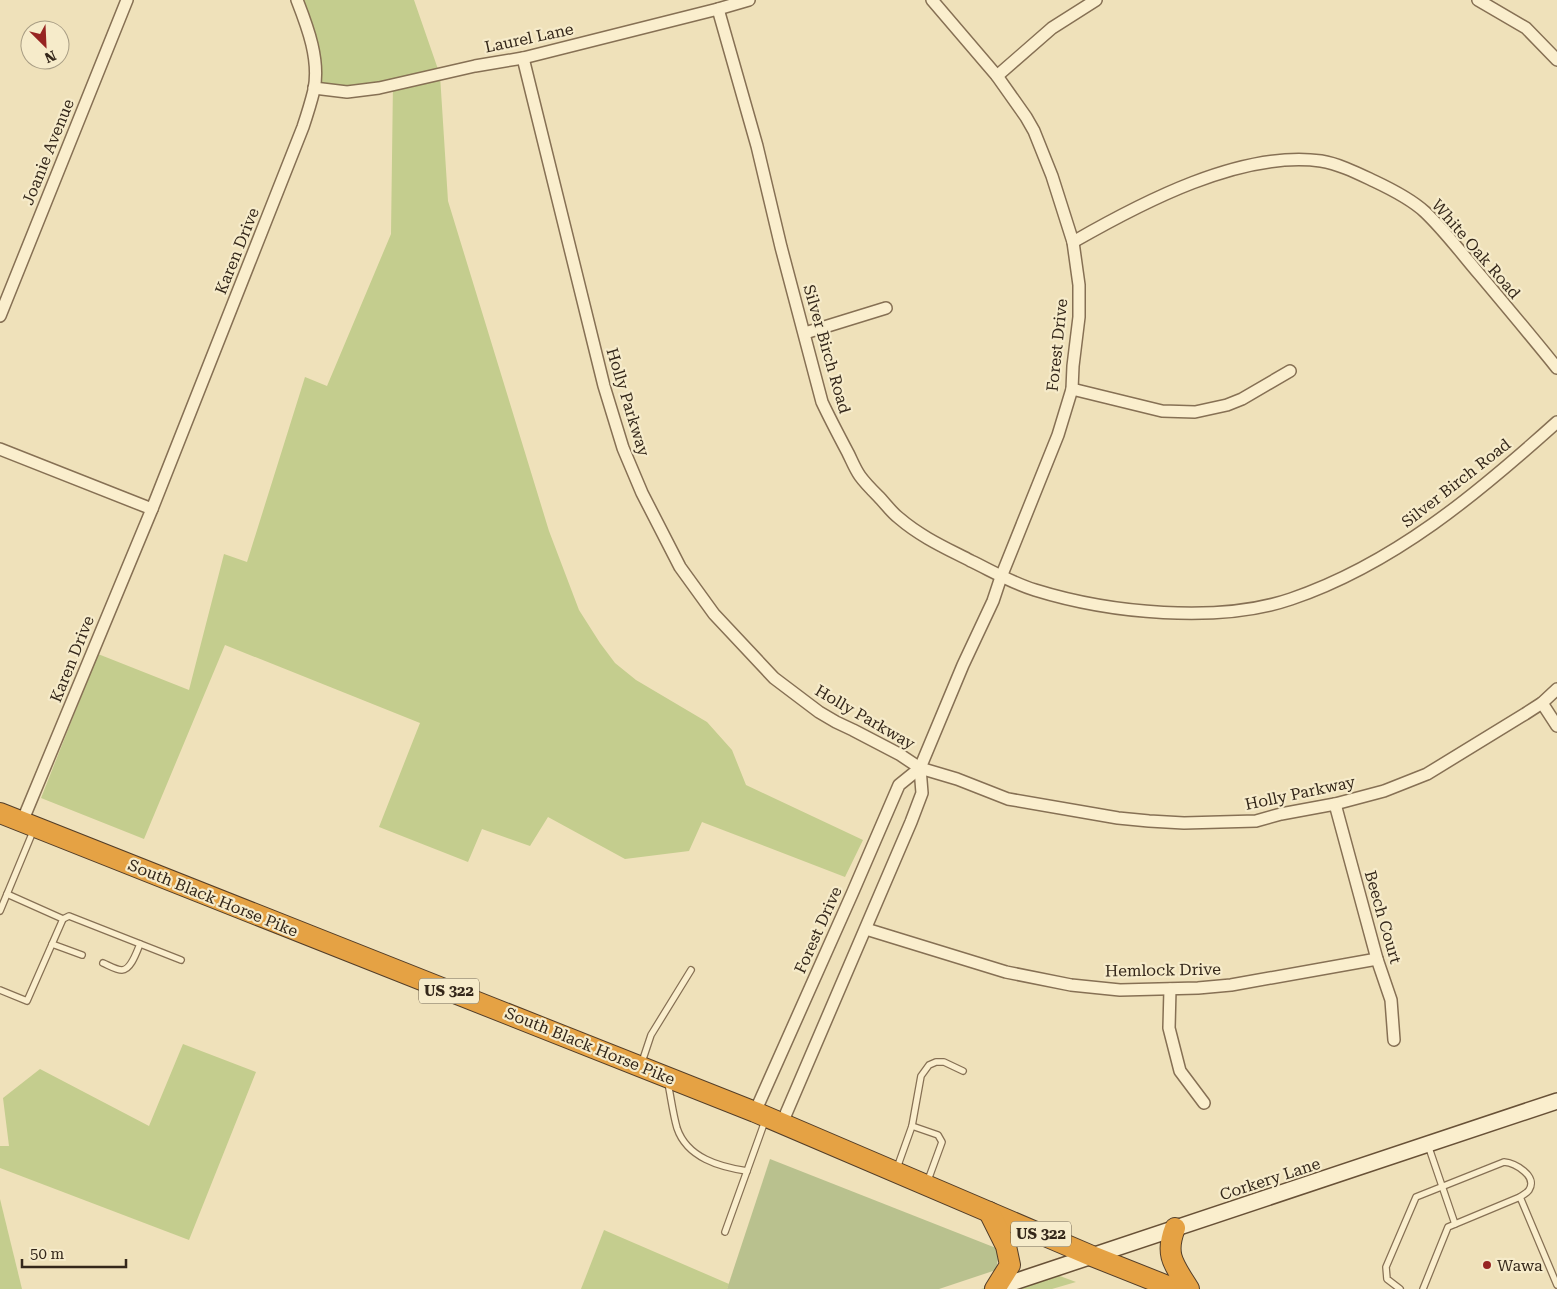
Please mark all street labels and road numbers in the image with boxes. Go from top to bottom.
street label: Laurel Lane [483,19,575,57]
street label: Joanie Avenue [18,96,78,208]
street label: White Oak Road [1428,195,1524,303]
street label: Karen Drive [211,205,263,297]
street label: Silver Birch Road [800,282,854,416]
street label: Forest Drive [1043,297,1071,392]
street label: Holly Parkway [603,346,654,459]
street label: Silver Birch Road [1398,435,1514,531]
street label: Karen Drive [46,613,98,705]
street label: Holly Parkway [812,681,919,754]
street label: Holly Parkway [1243,772,1357,814]
street label: South Black Horse Pike [125,855,301,941]
street label: Beech Court [1361,868,1405,966]
street label: Forest Drive [790,883,846,976]
street label: Hemlock Drive [1105,959,1221,981]
road number: US 322 [419,978,479,1004]
street label: South Black Horse Pike [502,1003,678,1089]
street label: Corkery Lane [1217,1154,1323,1204]
road number: US 322 [1011,1222,1071,1246]

